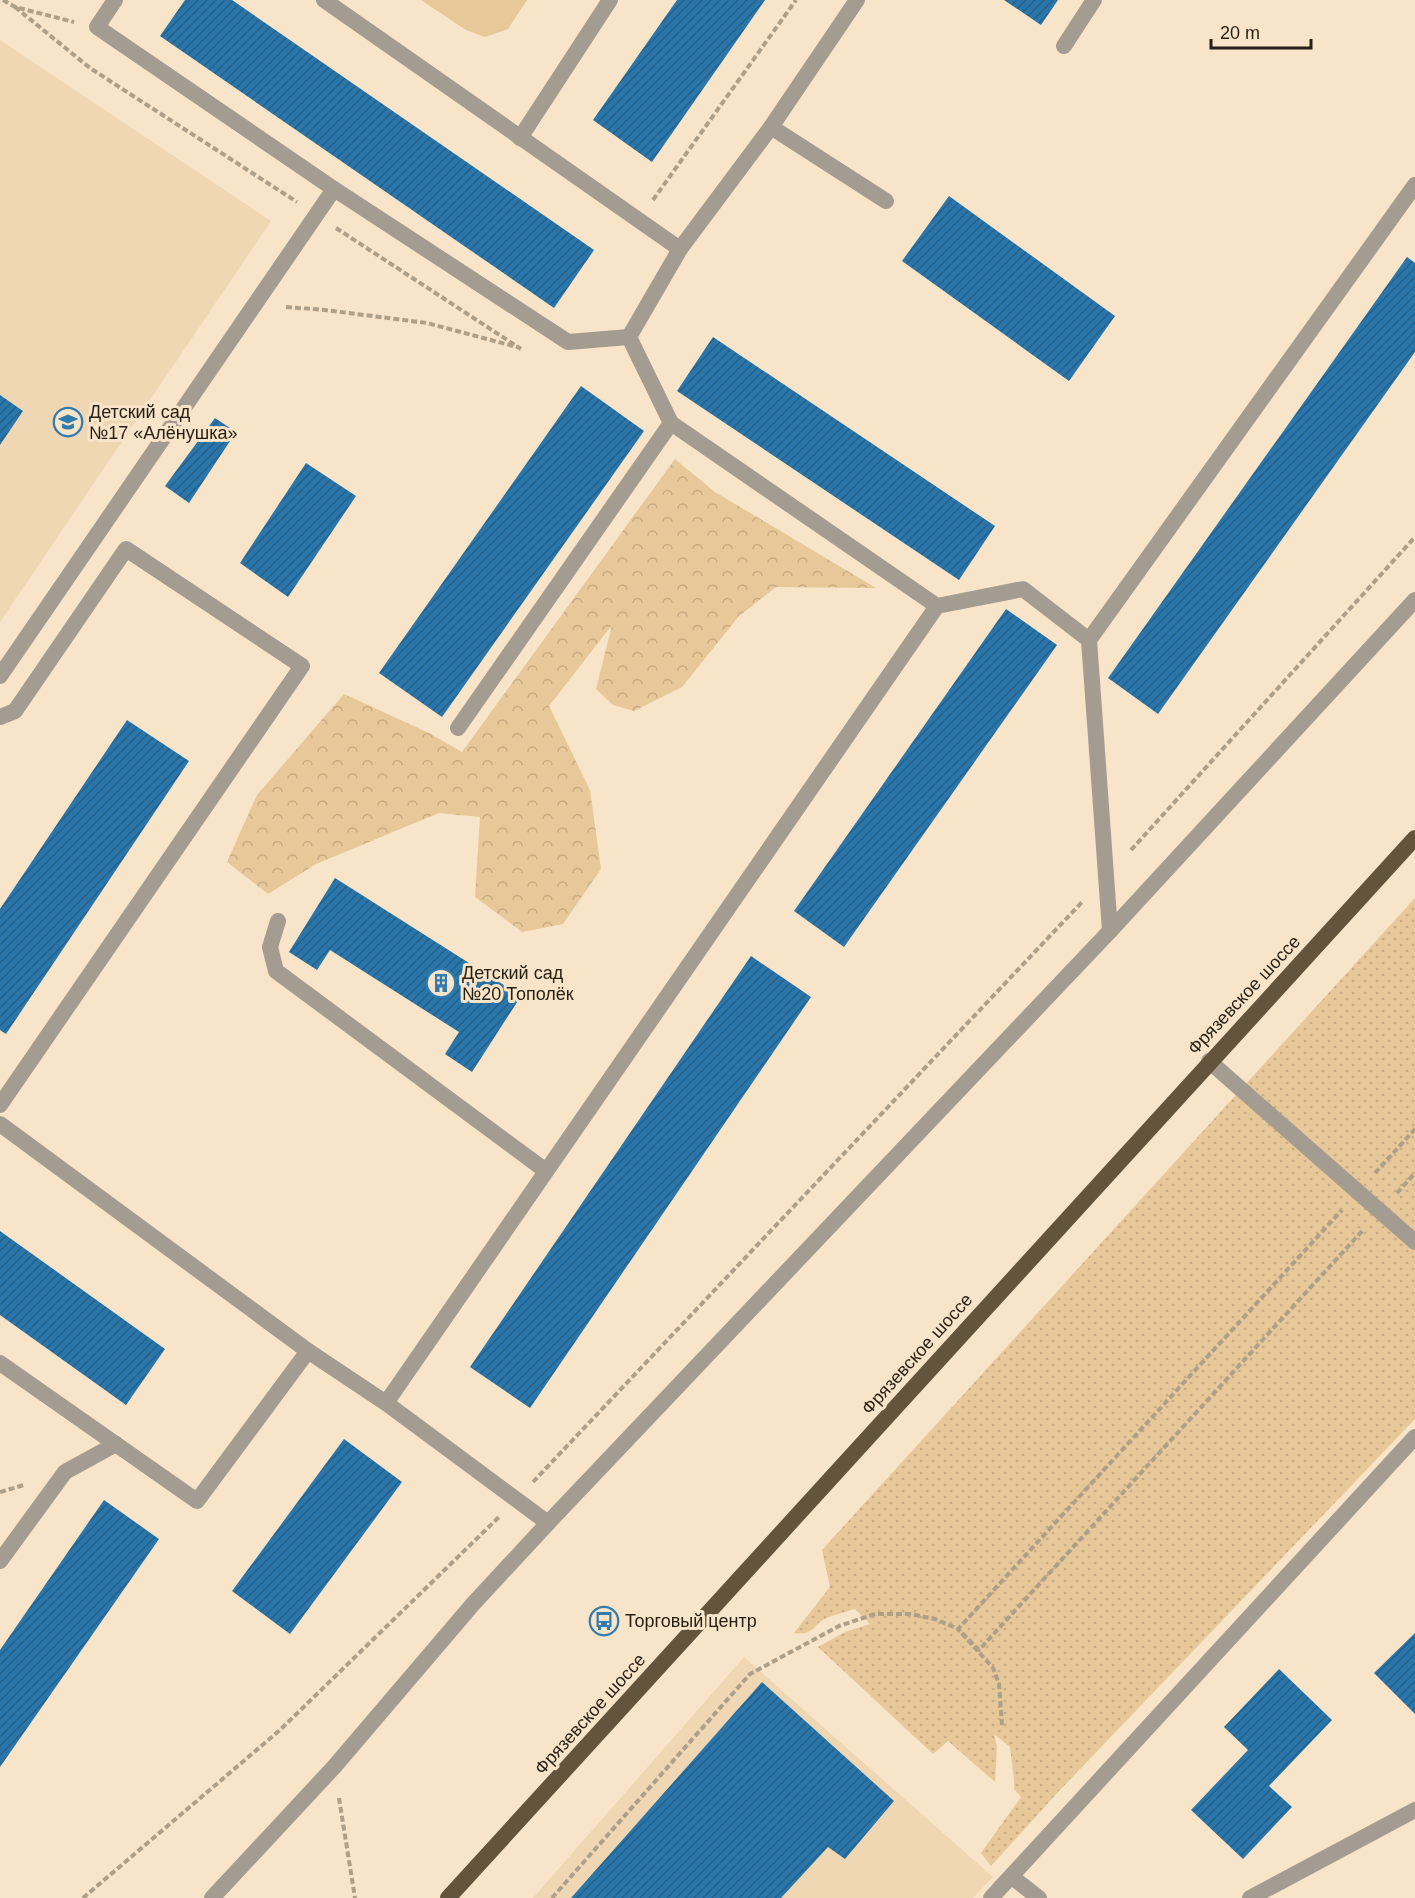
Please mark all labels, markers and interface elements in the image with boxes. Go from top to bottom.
scale bar [1211,12,1312,50]
text: 20 m [1220,23,1260,43]
place label: Детский сад №17 «Алёнушка» [89,402,238,443]
school or university icon: Детский сад №17 «Алёнушка» [52,406,84,438]
street label: Фрязевское шоссе [1184,931,1304,1059]
place label: Детский сад №20 Тополёк [462,963,574,1004]
building icon: Детский сад №20 Тополёк [425,967,457,999]
street label: Фрязевское шоссе [858,1290,976,1418]
bus stop icon: Торговый центр [588,1605,620,1637]
place label: Торговый центр [625,1611,757,1631]
street label: Фрязевское шоссе [531,1650,649,1778]

